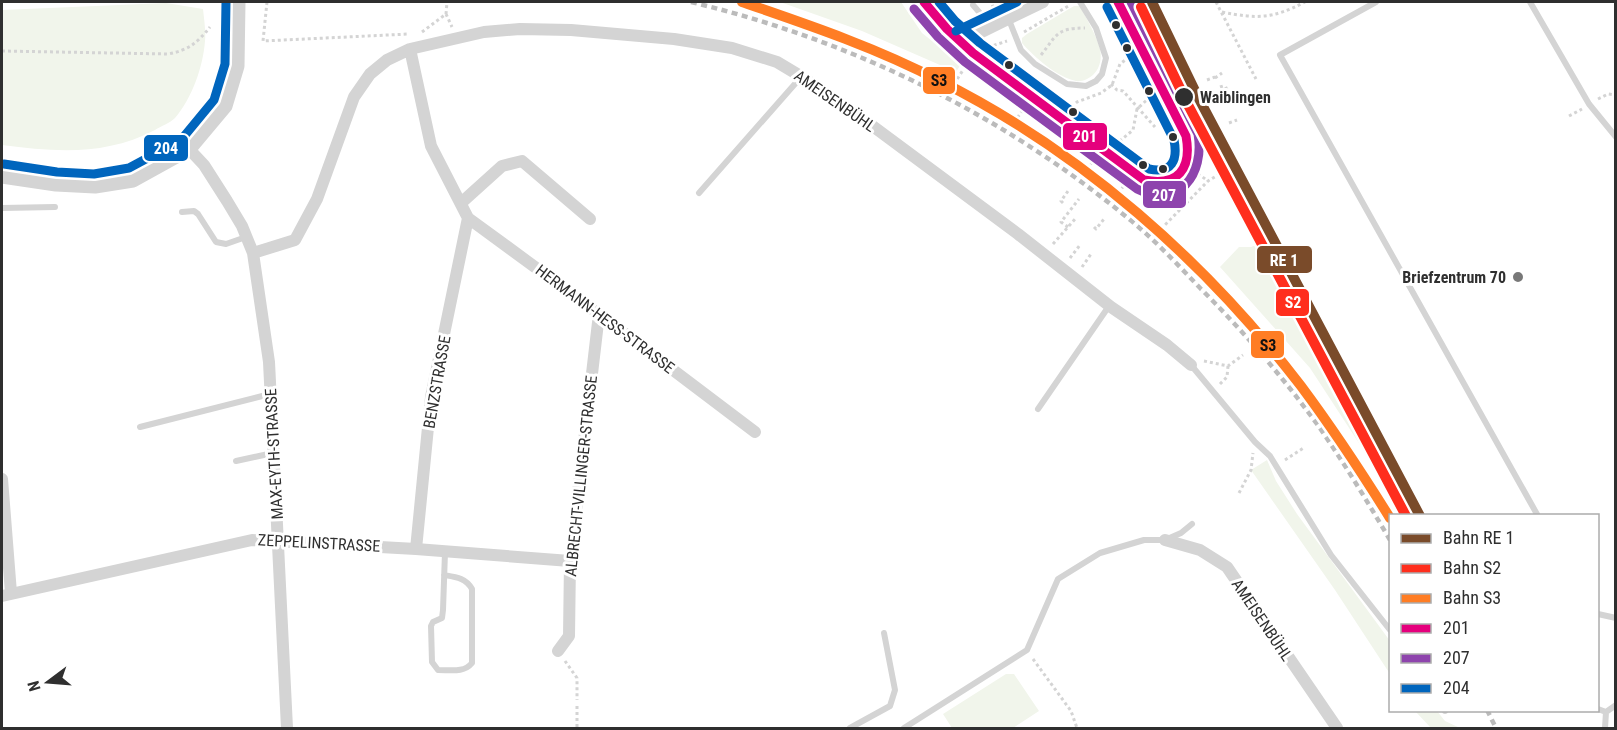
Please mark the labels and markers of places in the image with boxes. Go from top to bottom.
unlabelled marker [1110,19,1122,31]
unlabelled marker [1121,42,1133,54]
unlabelled marker [1003,59,1015,71]
unlabelled marker [1143,85,1155,97]
marker: Waiblingen [1173,86,1195,108]
place label: Waiblingen [1200,88,1271,107]
unlabelled marker [1067,106,1079,118]
unlabelled marker [1167,131,1179,143]
unlabelled marker [1137,159,1149,171]
unlabelled marker [1157,163,1169,175]
place label: Briefzentrum 70 [1402,268,1506,287]
marker: Briefzentrum 70 [1511,270,1525,284]

